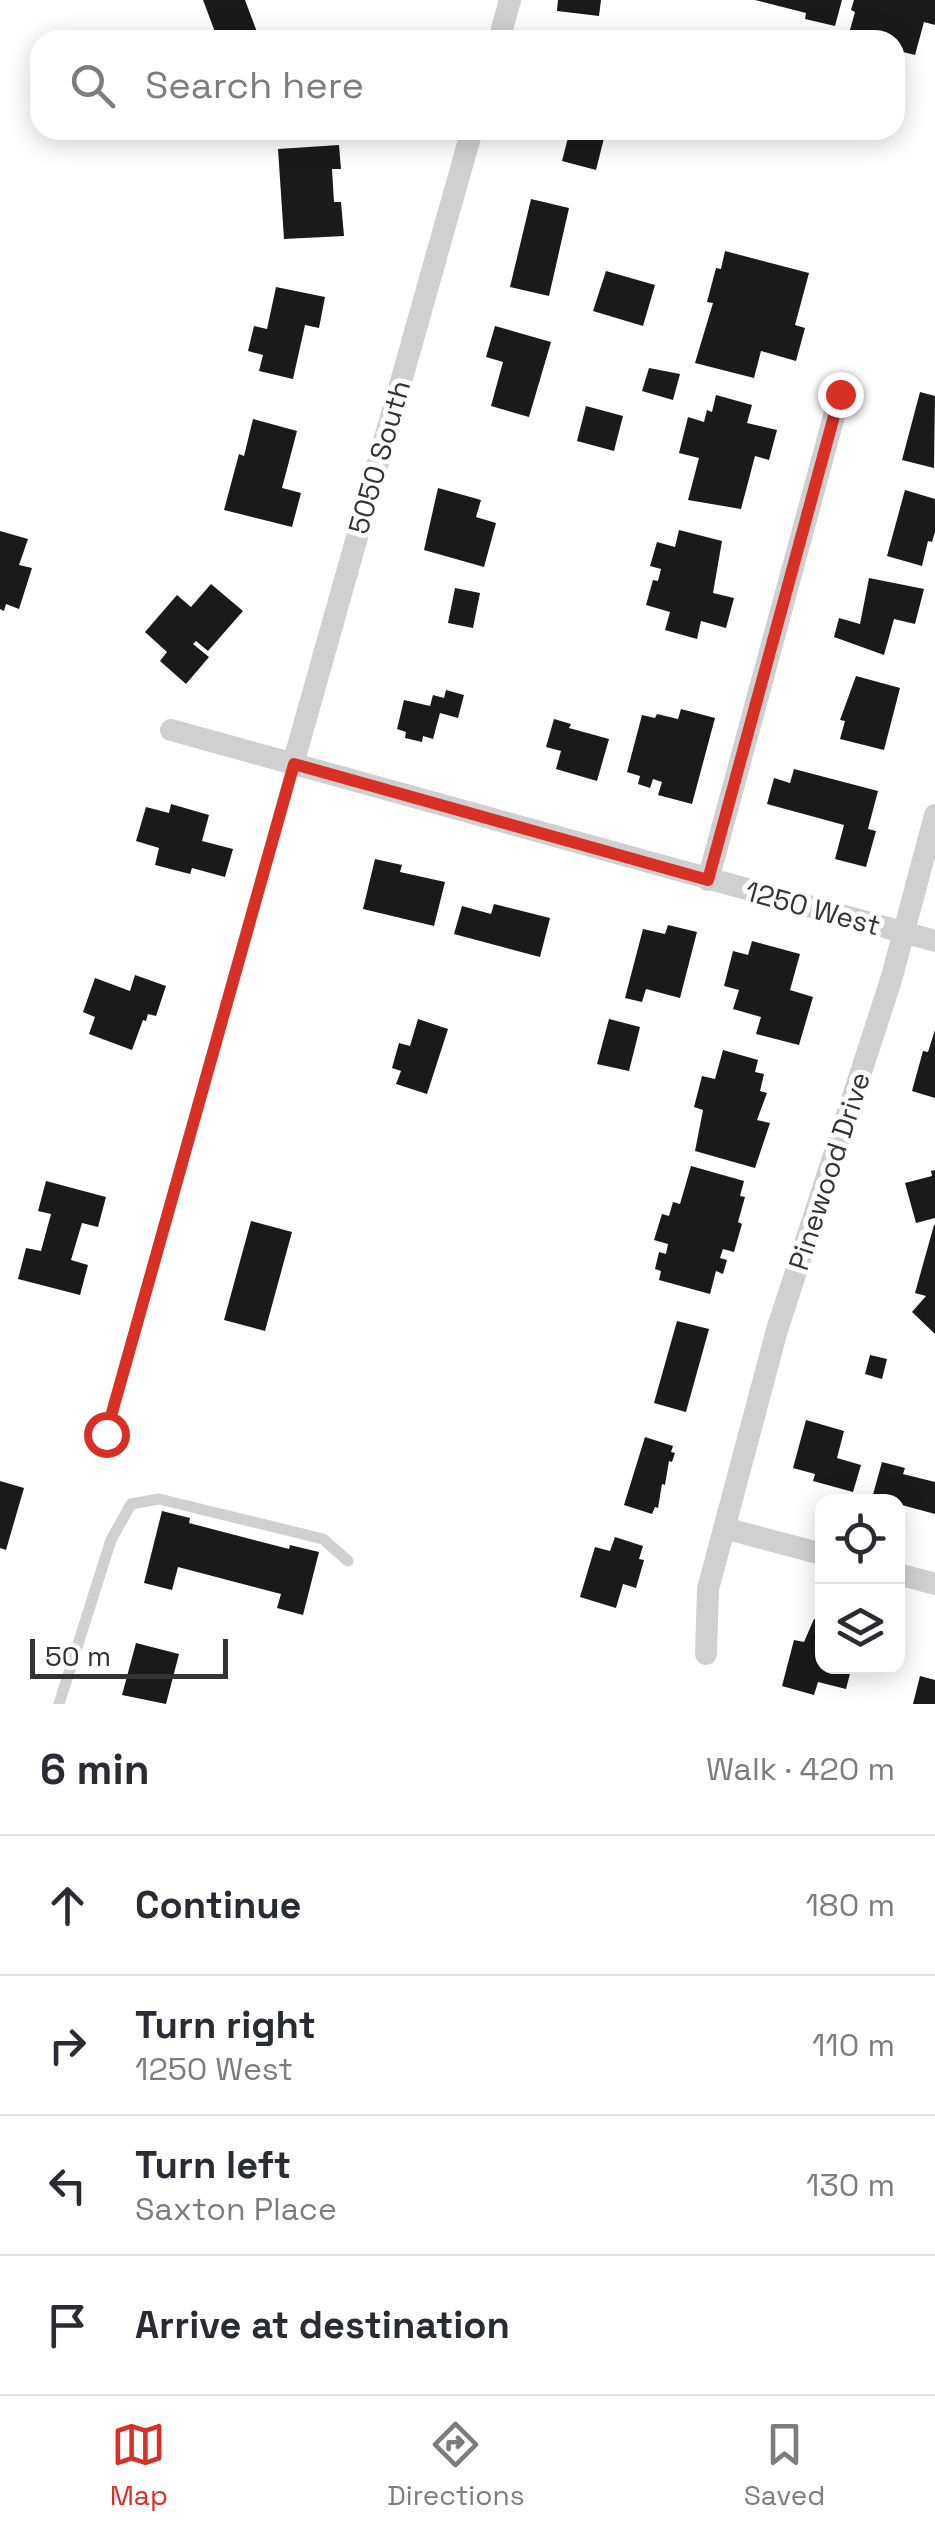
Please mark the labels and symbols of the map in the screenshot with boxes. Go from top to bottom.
route end [818,372,864,418]
street label: 5050 South [340,376,418,538]
street label: 1250 West [742,873,884,943]
street label: Pinewood Drive [780,1067,878,1275]
route start [84,1412,130,1458]
scale bar [30,1634,228,1678]

